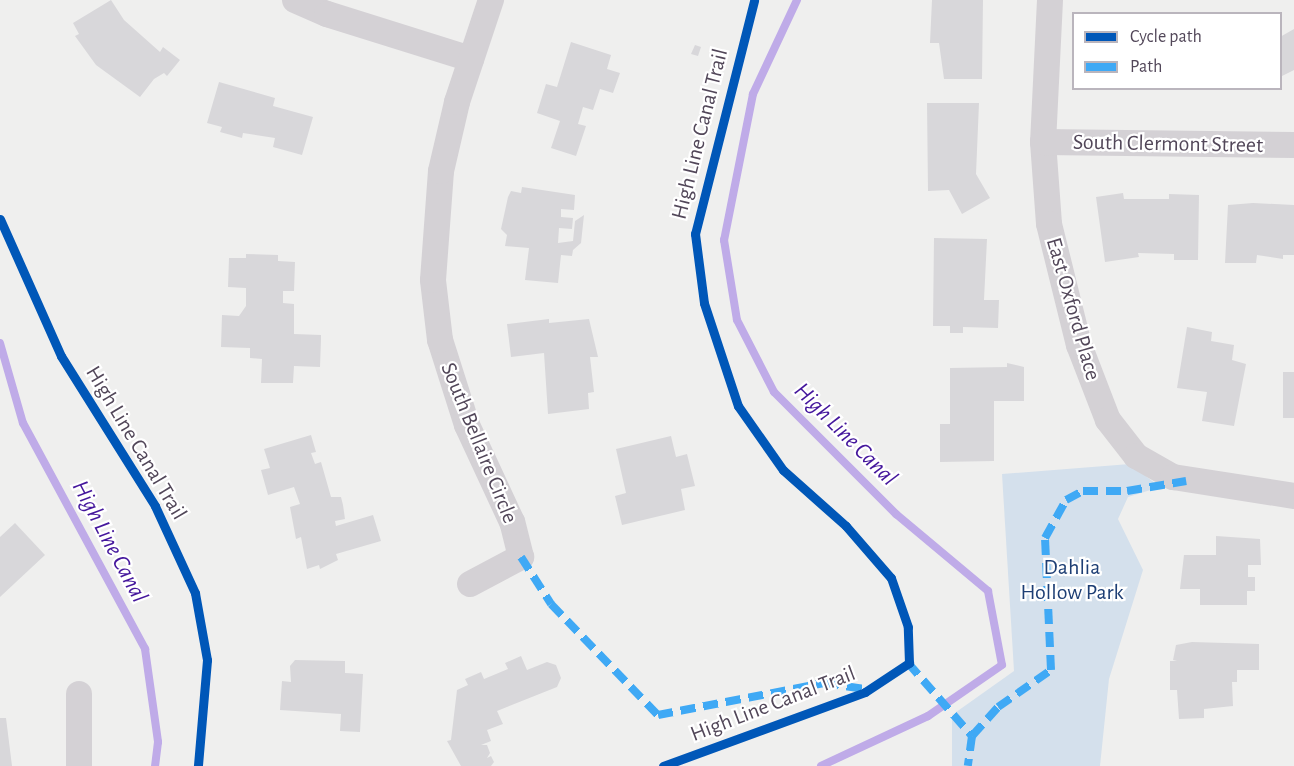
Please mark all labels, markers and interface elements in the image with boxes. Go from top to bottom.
legend [1072,12,1282,90]
text: Cycle path [1130,28,1202,46]
street label: High Line Canal Trail [666,46,734,222]
text: Path [1130,58,1162,76]
street label: South Clermont Street [1073,129,1263,159]
street label: East Oxford Place [1040,235,1106,383]
street label: South Bellaire Circle [435,359,523,527]
street label: High Line Canal Trail [80,361,192,525]
water label: High Line Canal [787,377,903,493]
water label: High Line Canal [65,476,153,608]
park label: Dahlia Hollow Park [1020,554,1124,606]
street label: High Line Canal Trail [687,660,859,748]

